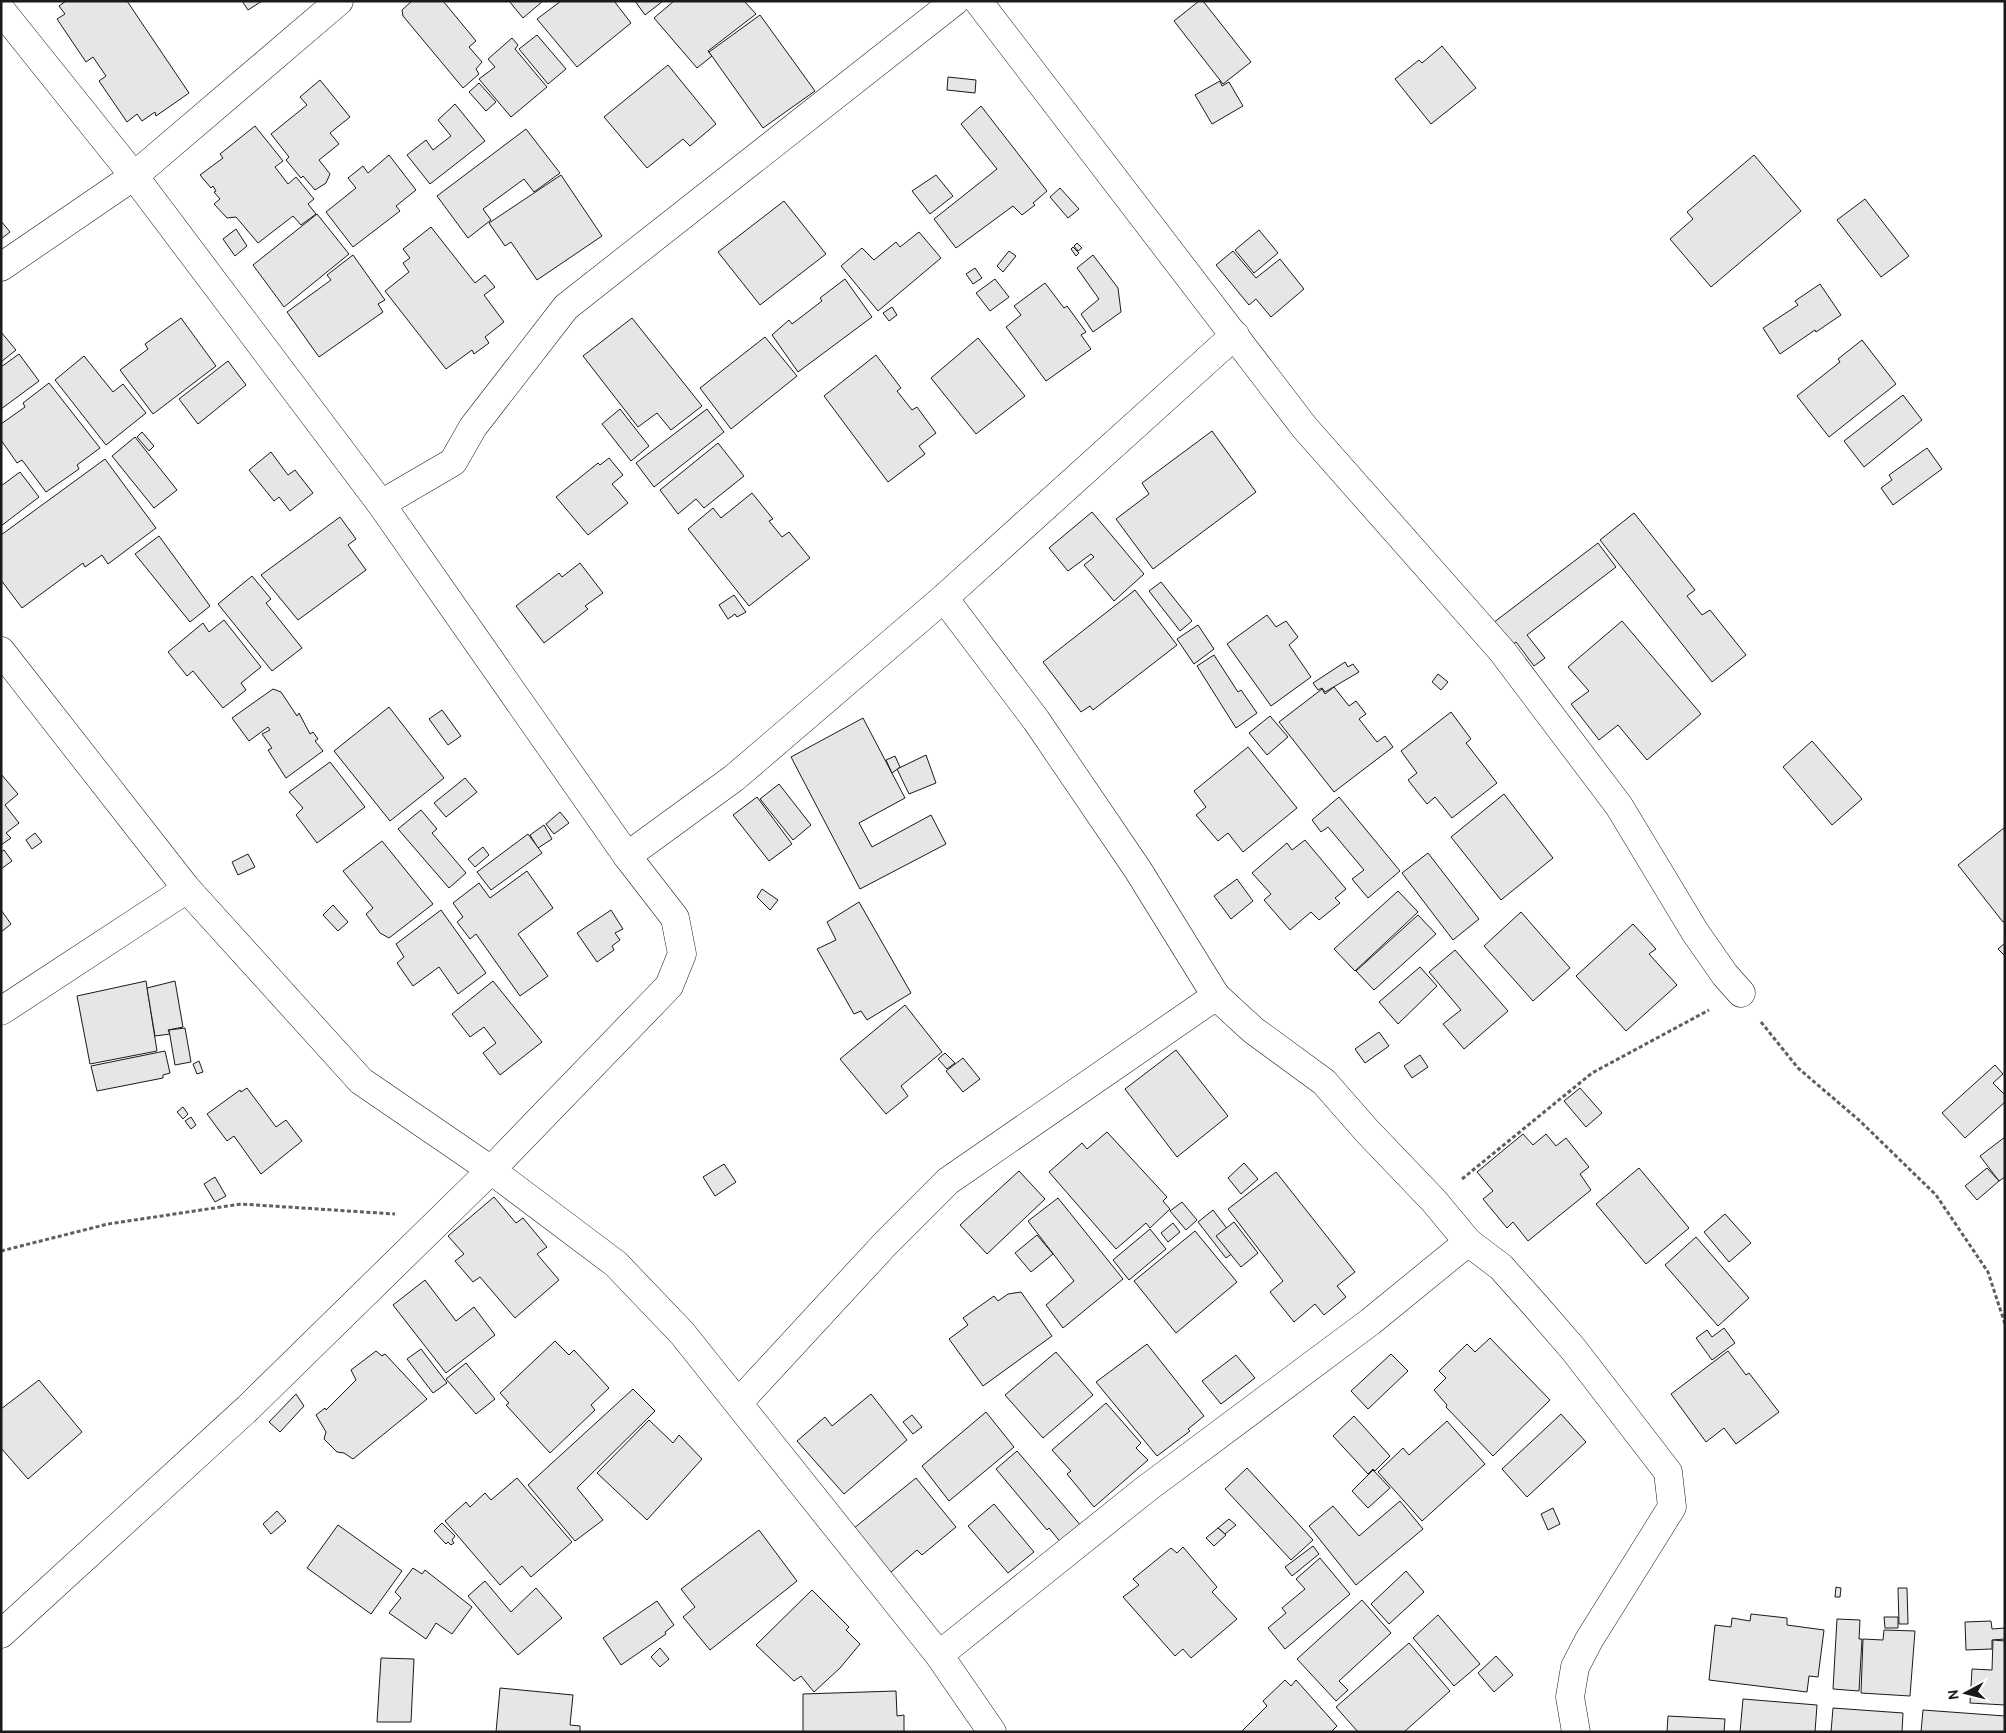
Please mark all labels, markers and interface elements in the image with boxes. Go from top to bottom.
north arrow [1941,1668,1991,1718]
text: N [1944,1689,1963,1701]

